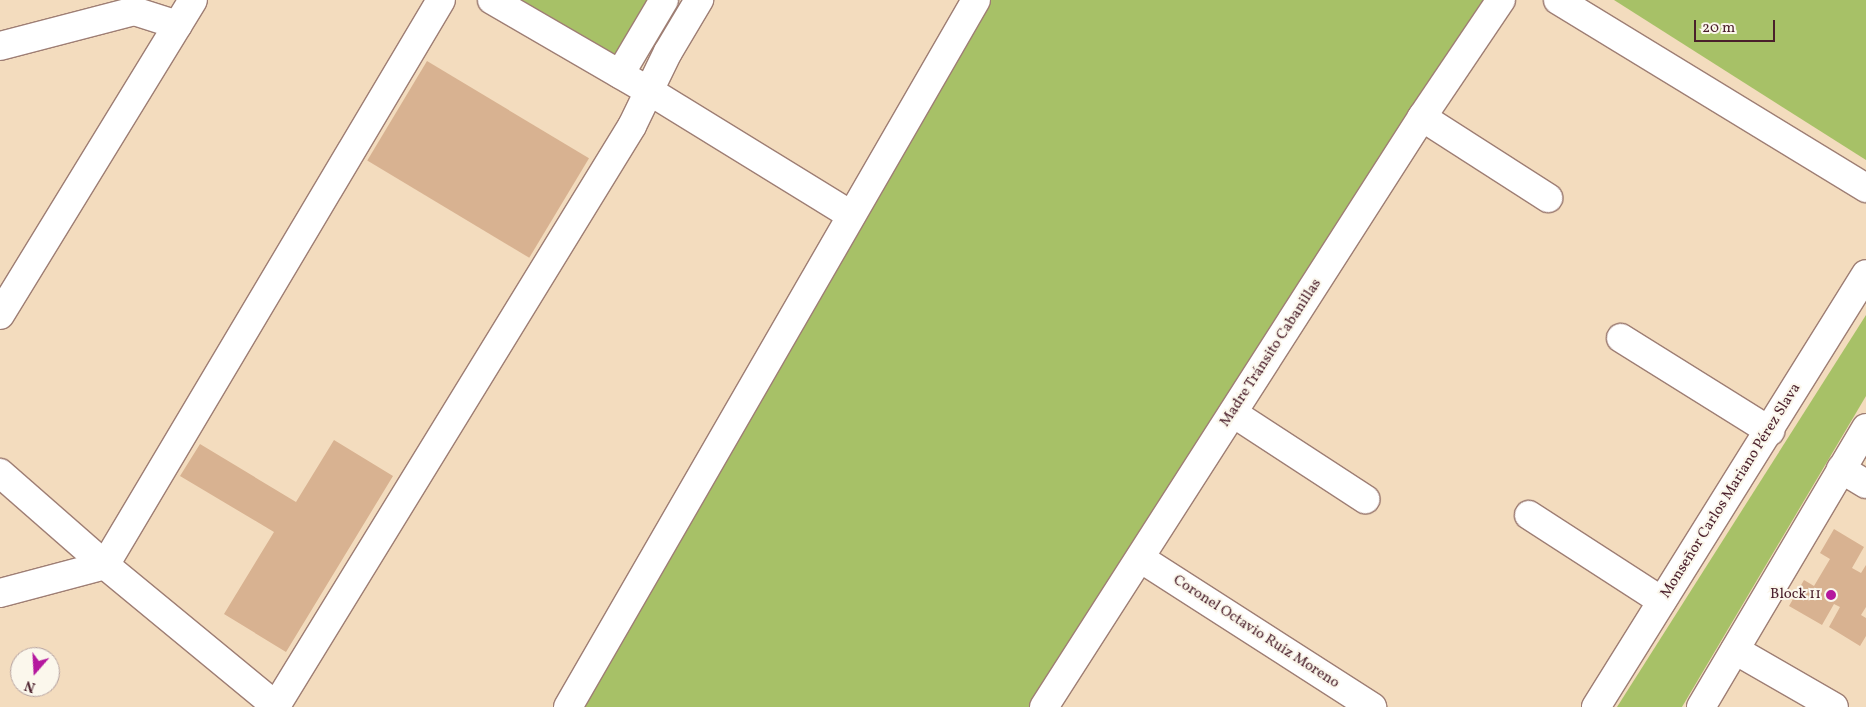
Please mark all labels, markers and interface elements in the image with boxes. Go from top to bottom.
scale bar [1696,10,1777,42]
text: 20 m [1702,18,1735,39]
street label: Madre Tránsito Cabanillas [1216,275,1326,431]
street label: Monseñor Carlos Mariano Pérez Slava [1657,380,1805,602]
street label: Coronel Octavio Ruiz Moreno [1169,571,1343,693]
place label: Block 11 [1770,586,1821,604]
marker: Block 11 [1825,589,1837,601]
north arrow [10,647,60,697]
text: N [22,675,38,696]

